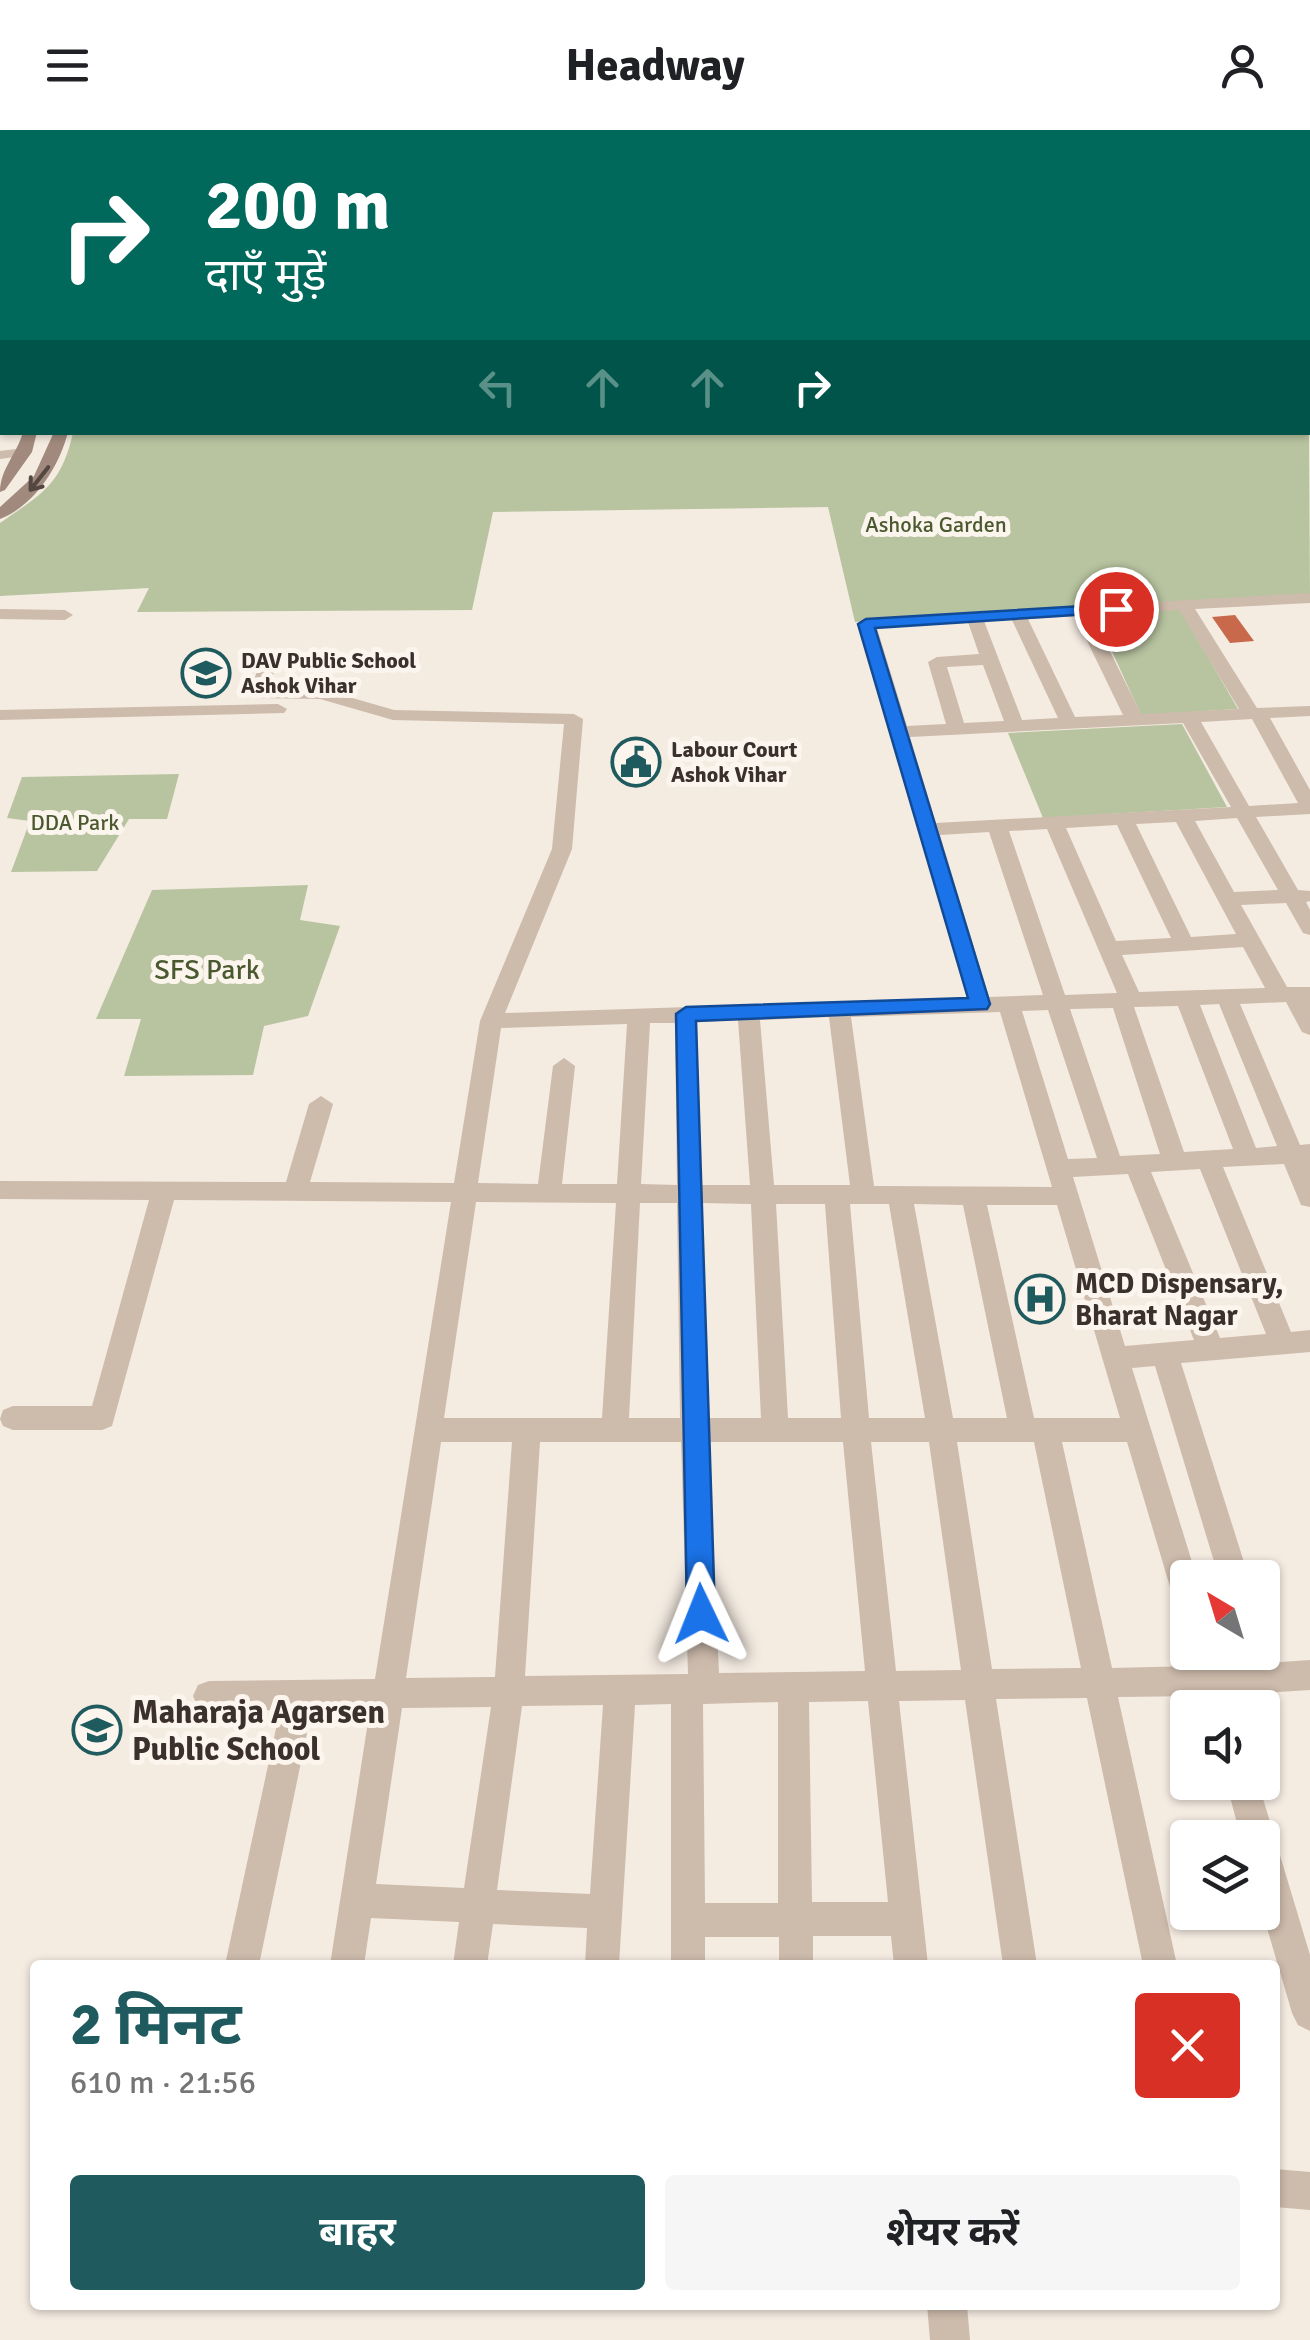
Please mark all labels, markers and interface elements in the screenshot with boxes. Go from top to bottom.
icon: menu [40,38,95,93]
text: Headway [565,38,745,93]
icon: person [1215,38,1270,93]
text: 200 m [205,162,390,248]
icon: right [40,170,170,300]
text: दाएँ मुड़ें [205,248,326,303]
icon: left [470,360,525,415]
icon: ahead [575,360,630,415]
icon: ahead [680,360,735,415]
icon: right [785,360,840,415]
one-way arrow [28,465,49,492]
park label: Ashoka Garden [865,511,1007,538]
pin [1074,567,1159,652]
icon: arrive [1089,582,1144,637]
school or university icon: DAV Public School Ashok Vihar [180,647,232,699]
place label: DAV Public School Ashok Vihar [241,647,416,699]
public building icon: Labour Court Ashok Vihar [610,736,662,788]
place label: Labour Court Ashok Vihar [671,736,797,788]
park label: DDA Park [31,809,119,836]
park label: SFS Park [154,953,260,987]
place label: MCD Dispensary, Bharat Nagar [1075,1267,1283,1333]
hospital icon: MCD Dispensary, Bharat Nagar [1014,1273,1066,1325]
north arrow [1170,1560,1280,1670]
map controls [1170,1560,1280,1930]
position arrow [649,1562,753,1666]
button: sound [1170,1690,1280,1800]
place label: Maharaja Agarsen Public School [132,1693,385,1769]
school or university icon: Maharaja Agarsen Public School [71,1704,123,1756]
button: layers [1170,1820,1280,1930]
text: 2 मिनट [70,1988,242,2062]
button: close [1135,1993,1240,2098]
text: 610 m · 21:56 [70,2063,256,2102]
button: बाहर [70,2175,645,2290]
button: शेयर करें [665,2175,1240,2290]

